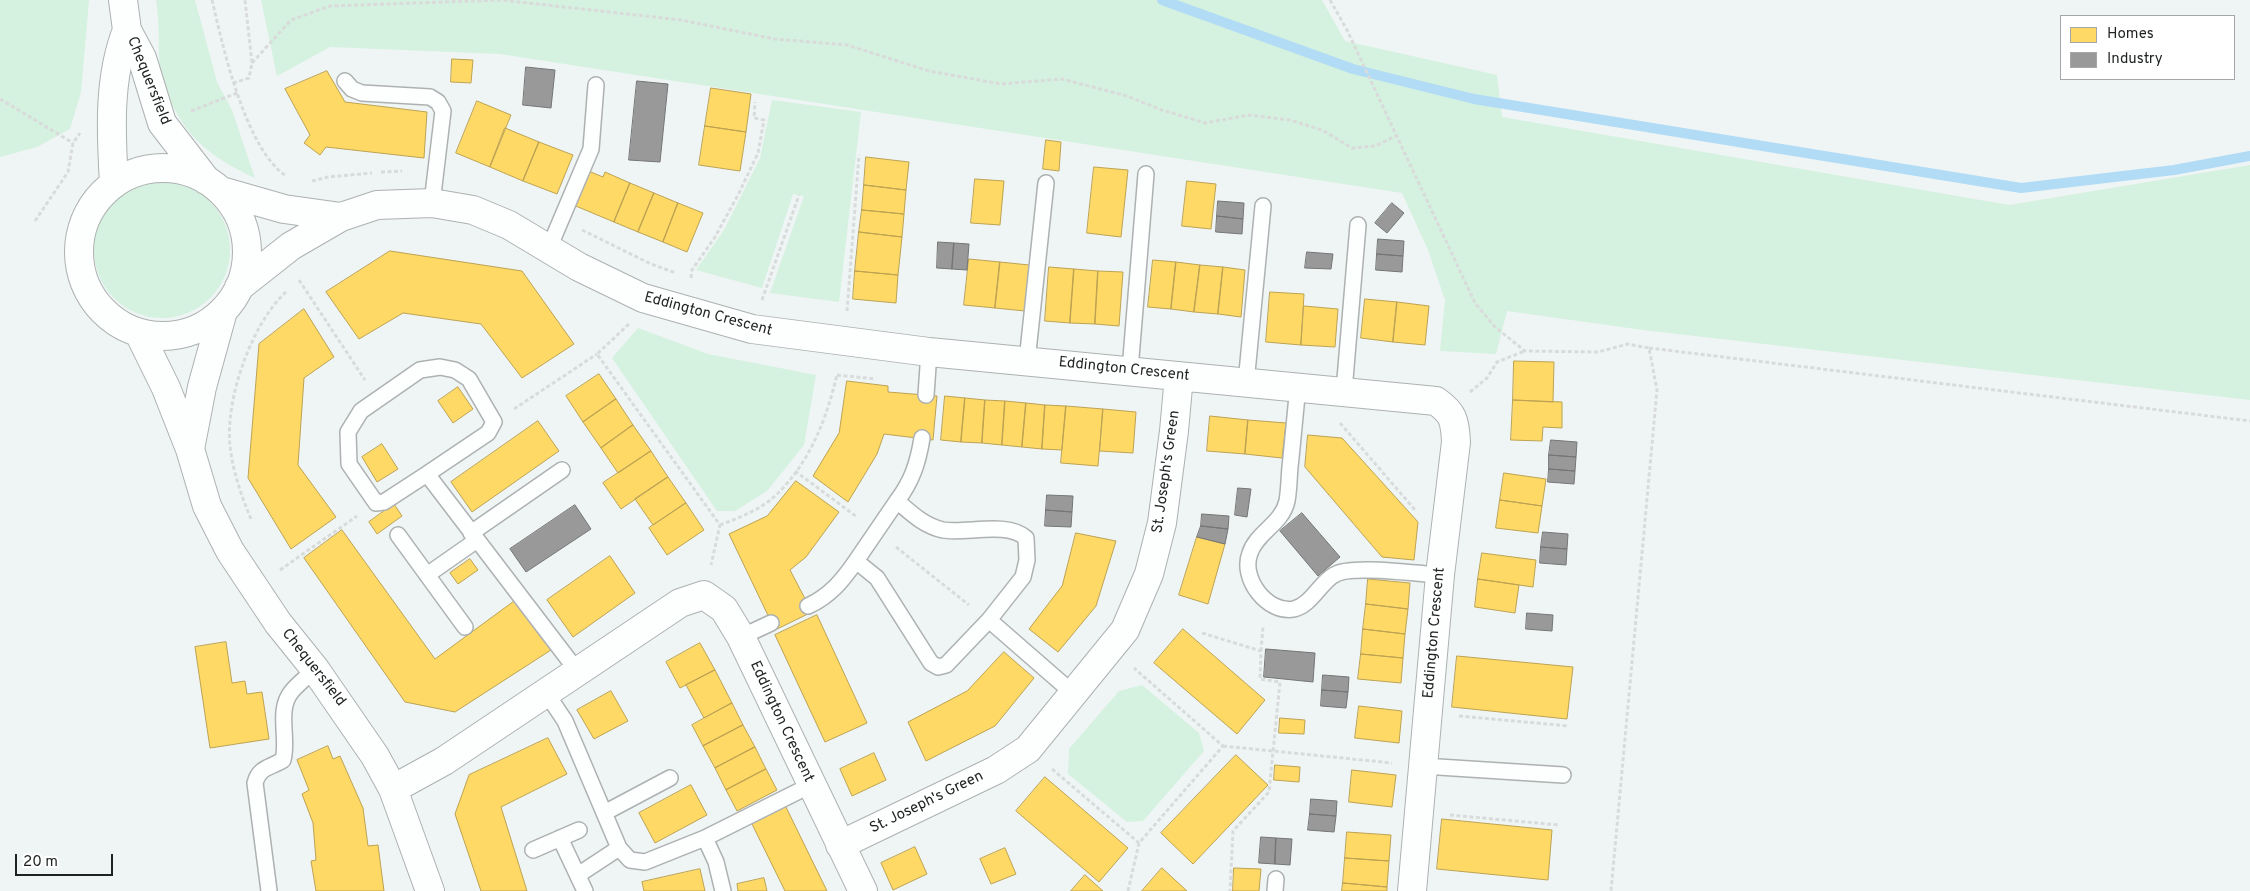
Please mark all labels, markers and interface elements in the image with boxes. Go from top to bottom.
legend [2060,15,2235,80]
text: Homes [2107,25,2154,44]
street label: Chequersfield [122,34,174,128]
text: Industry [2107,50,2163,69]
street label: Eddington Crescent [642,289,774,341]
street label: Eddington Crescent [1058,354,1190,386]
street label: St. Joseph's Green [1149,409,1185,535]
street label: Eddington Crescent [1420,567,1450,699]
street label: Chequersfield [277,626,349,710]
street label: Eddington Crescent [745,659,817,785]
street label: St. Joseph's Green [867,768,987,838]
scale bar [18,844,115,876]
text: 20 m [23,853,58,872]

